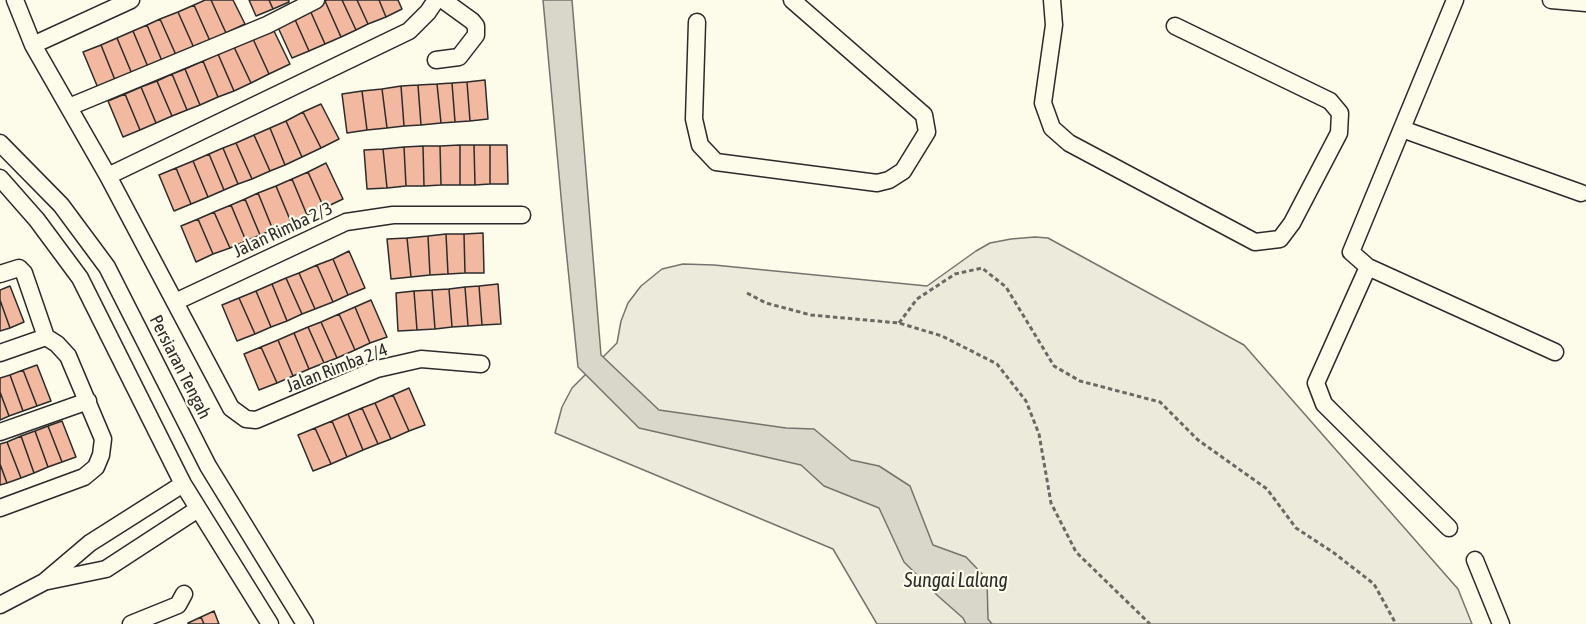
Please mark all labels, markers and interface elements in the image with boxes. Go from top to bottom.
street label: Jalan Rimba 2/3 [230,198,336,262]
street label: Persiaran Tengah [145,311,215,423]
street label: Jalan Rimba 2/4 [283,339,391,397]
water label: Sungai Lalang [904,569,1008,593]

